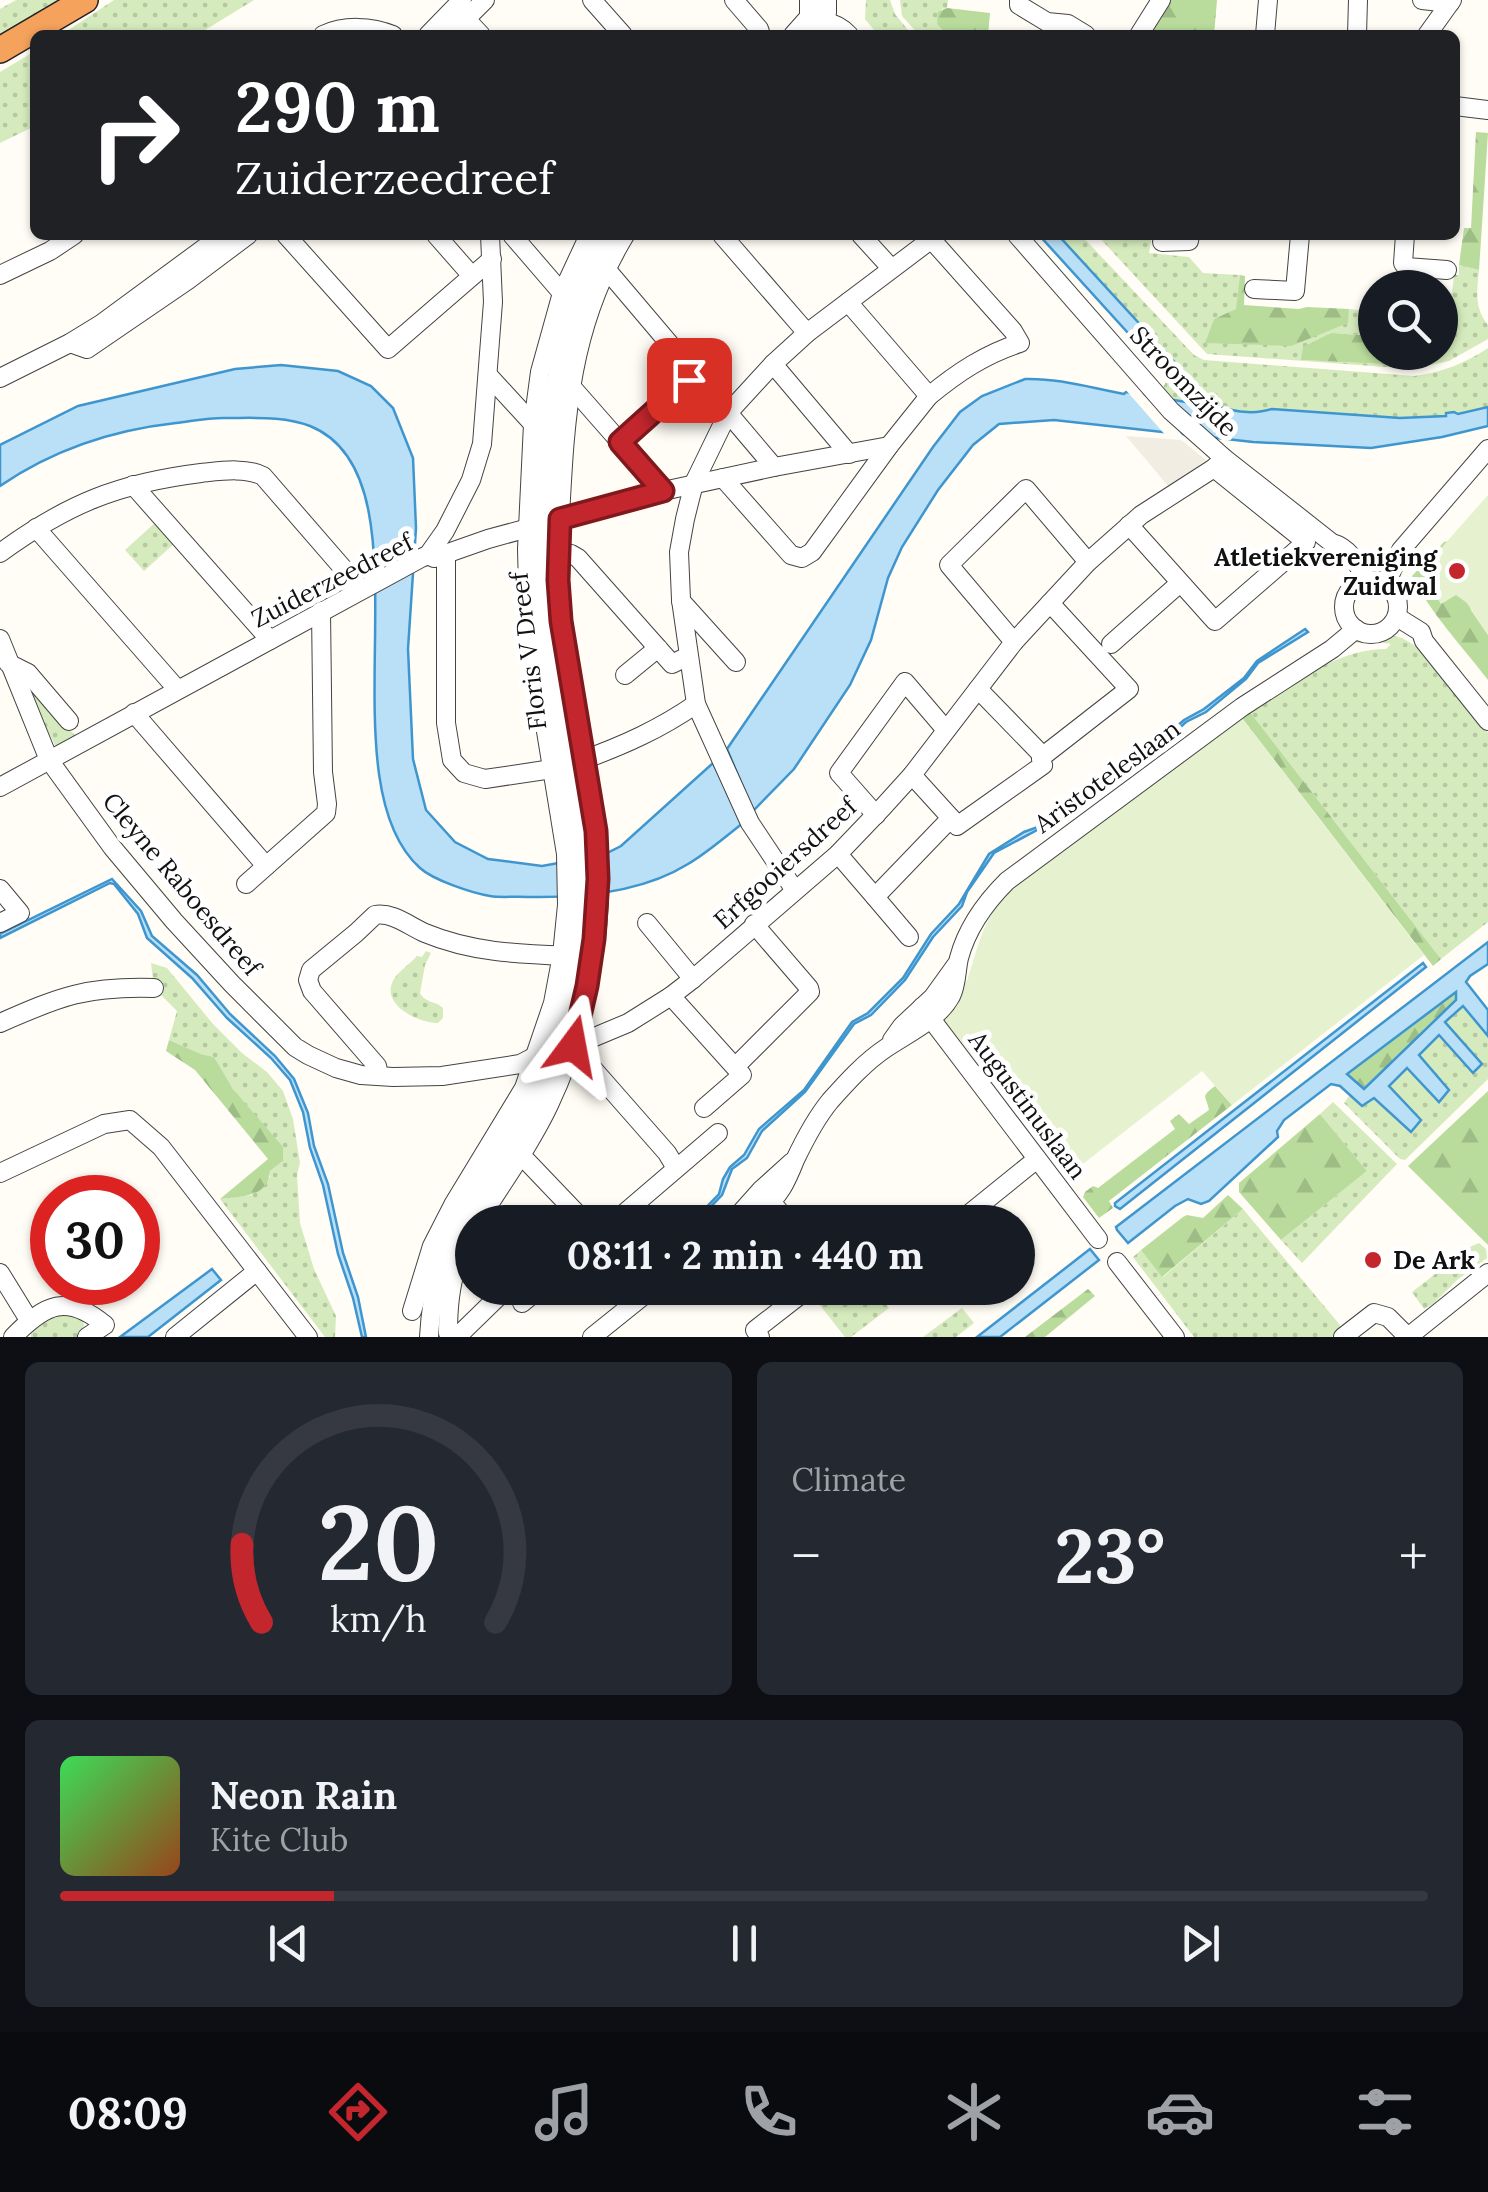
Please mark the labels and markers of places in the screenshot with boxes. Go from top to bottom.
pin [647,338,732,423]
place label: Atletiekvereniging Zuidwal [1214,541,1438,602]
marker: Atletiekvereniging Zuidwal [1446,560,1468,582]
place label: De Ark [1393,1244,1475,1276]
marker: De Ark [1362,1249,1384,1271]

